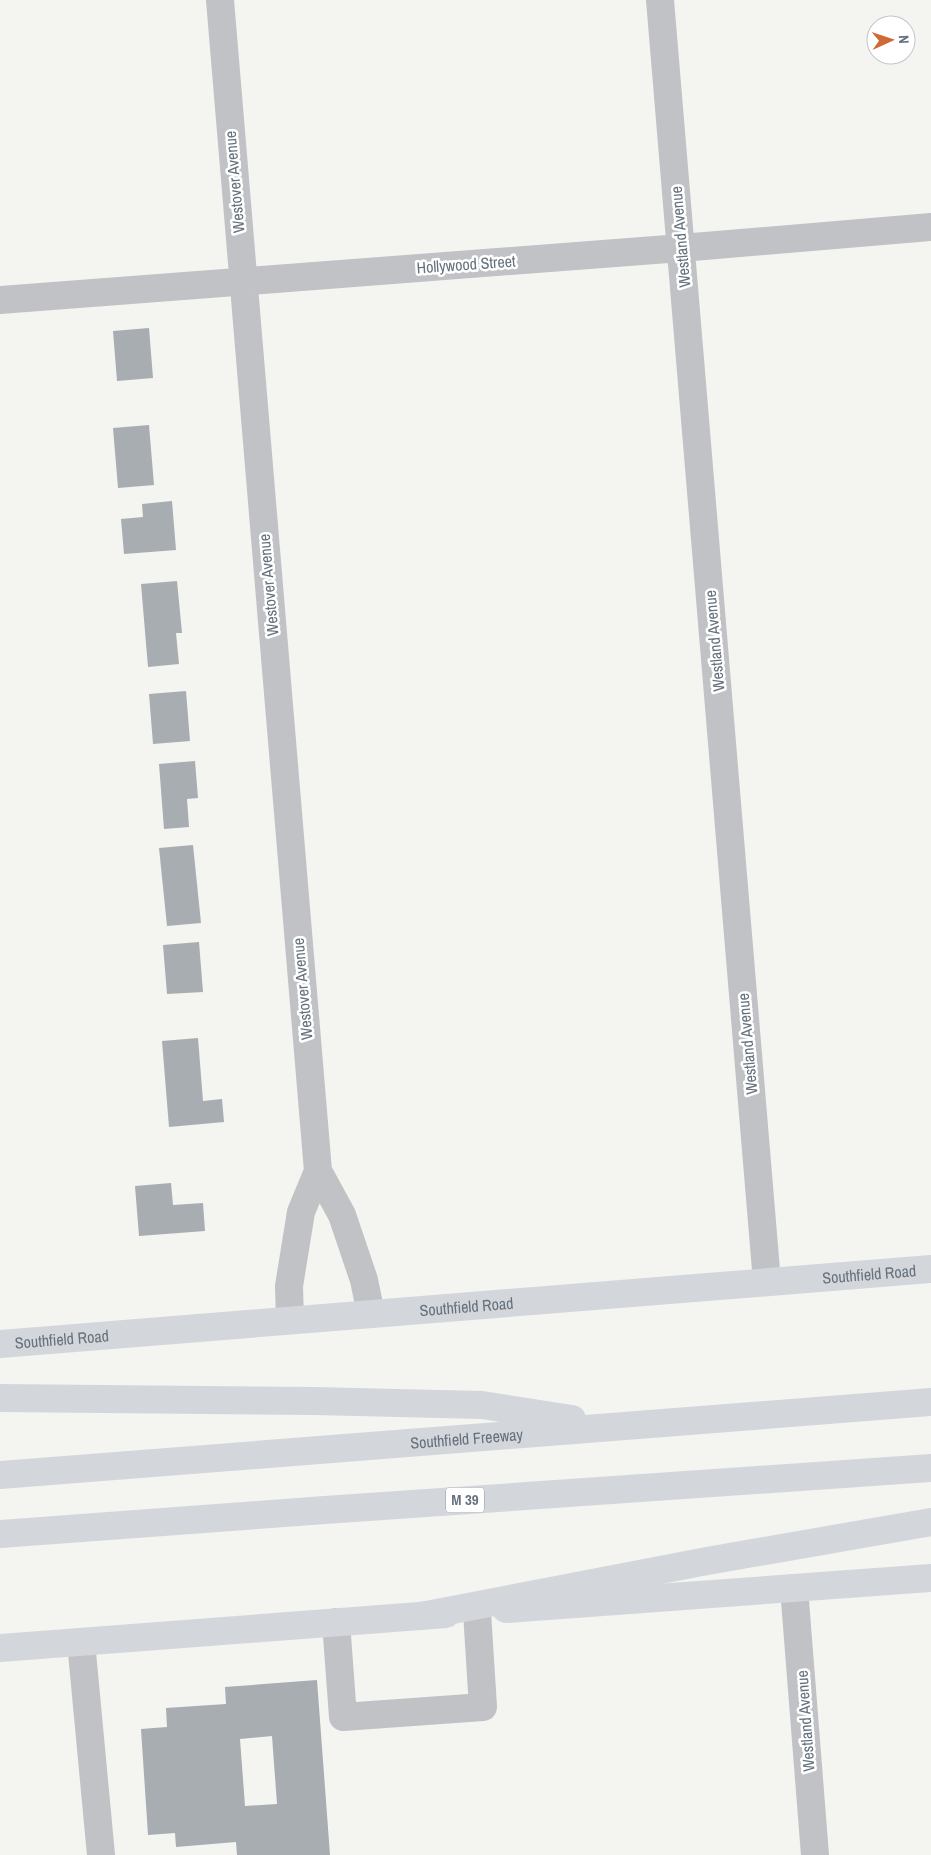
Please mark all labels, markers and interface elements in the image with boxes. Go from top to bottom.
north arrow [866,15,916,65]
text: N [895,35,913,44]
street label: Westover Avenue [219,130,249,234]
street label: Westland Avenue [665,185,695,289]
street label: Hollywood Street [416,250,517,278]
street label: Westover Avenue [253,533,283,637]
street label: Westland Avenue [699,589,729,693]
street label: Westover Avenue [287,937,317,1041]
street label: Westland Avenue [732,992,762,1096]
street label: Southfield Road [821,1259,917,1289]
street label: Southfield Road [419,1292,514,1321]
street label: Southfield Road [14,1324,110,1354]
street label: Southfield Freeway [409,1423,524,1454]
road number: M 39 [446,1488,484,1512]
street label: Westland Avenue [790,1670,820,1772]

